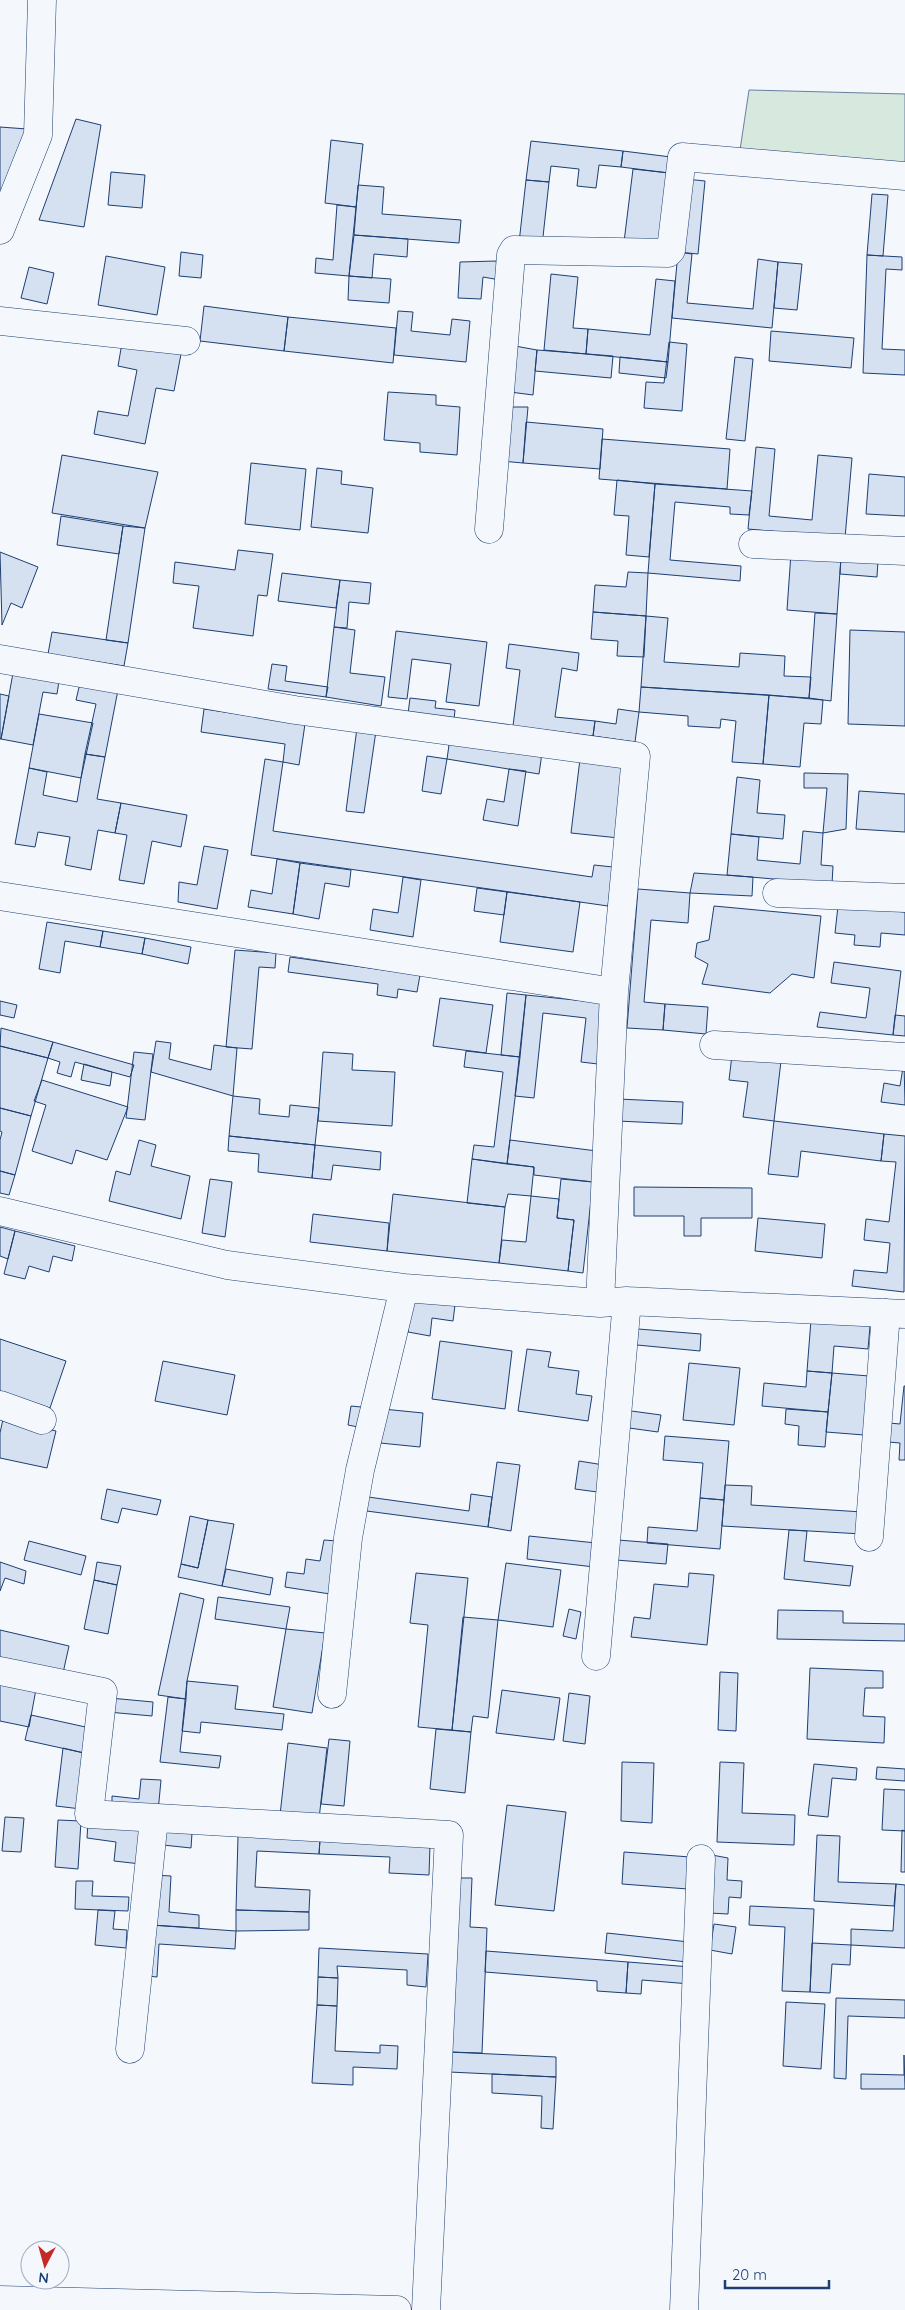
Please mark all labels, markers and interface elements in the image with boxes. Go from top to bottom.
north arrow [20,2240,70,2290]
scale bar [725,2258,829,2290]
text: 20 m [732,2265,767,2284]
text: N [38,2268,50,2287]

